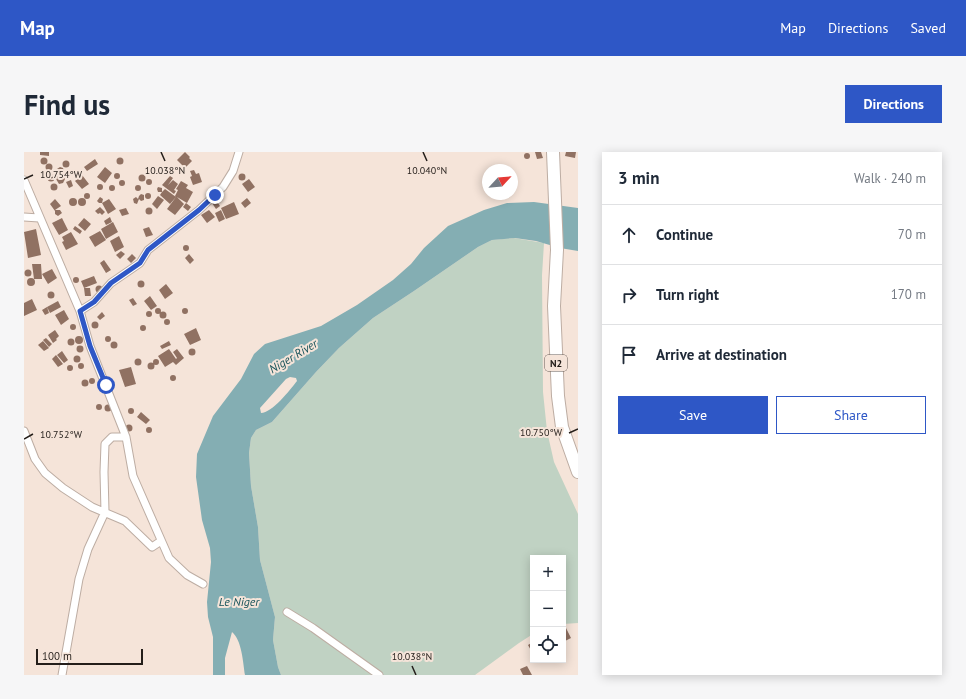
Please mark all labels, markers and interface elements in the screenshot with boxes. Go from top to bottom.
text: Map [20,16,55,40]
text: Map [780,19,806,37]
text: Directions [828,19,888,37]
text: Saved [910,19,946,37]
button: Directions [845,85,942,123]
text: Find us [24,86,110,123]
text: 10.038°N [145,164,185,177]
text: 10.040°N [407,164,447,177]
north arrow [482,164,518,200]
text: 3 min [618,167,659,189]
text: 10.754°W [40,168,83,181]
text: Walk · 240 m [854,170,926,187]
route end [206,186,224,204]
icon: ahead [618,224,640,246]
text: Continue [656,225,713,244]
text: 70 m [898,226,926,243]
icon: right [618,284,640,306]
text: Turn right [656,285,719,304]
text: 170 m [891,286,926,303]
water label: Niger River [266,335,321,376]
icon: arrive [618,344,640,366]
text: Arrive at destination [656,345,787,364]
road number: N2 [545,355,567,371]
route start [97,376,115,394]
button: Save [618,396,768,434]
button: Share [776,396,926,434]
text: 10.750°W [520,426,563,439]
text: 10.752°W [40,428,83,441]
map controls [530,555,566,663]
button: + [530,555,566,591]
button: − [530,591,566,627]
water label: Le Niger [219,594,260,609]
button: locate [530,627,566,663]
scale bar [36,647,143,666]
text: 100 m [42,649,72,663]
text: 10.038°N [392,650,432,663]

